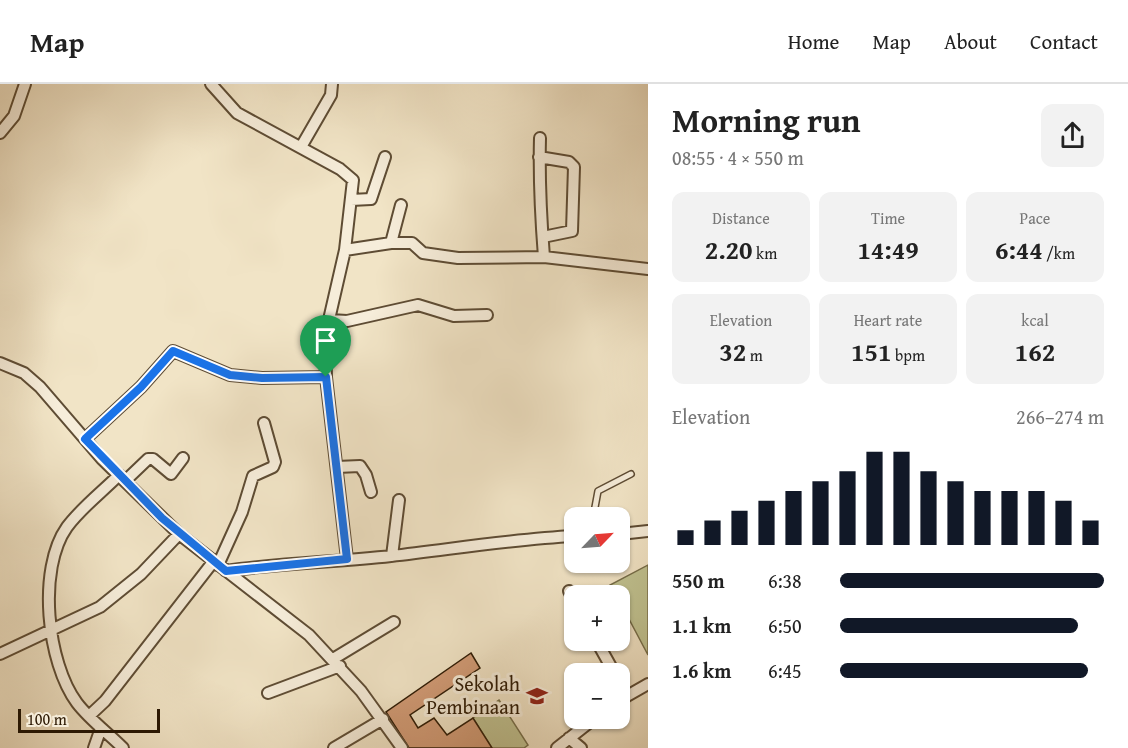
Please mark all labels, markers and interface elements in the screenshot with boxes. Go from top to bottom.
text: Map [30,21,84,62]
text: Home [788,26,839,57]
text: Map [872,26,911,57]
text: About [944,26,997,57]
text: Contact [1030,26,1098,57]
text: Morning run [672,96,861,144]
button: share [1041,104,1104,167]
text: 08:55 · 4 × 550 m [672,143,804,172]
text: Distance [712,206,770,230]
text: Time [871,206,905,230]
text: Pace [1020,206,1050,230]
text: 2.20 [705,230,753,269]
text: 14:49 [857,230,919,269]
text: 6:44 [995,230,1043,269]
text: km [753,241,777,265]
text: /km [1043,241,1075,265]
text: Elevation [710,308,772,332]
text: Heart rate [854,308,922,332]
text: kcal [1021,308,1049,332]
pin [300,315,351,377]
icon: arrive [309,324,342,357]
text: 32 [719,332,746,371]
text: 151 [851,332,891,371]
text: 162 [1015,332,1055,371]
text: m [746,343,763,367]
text: bpm [891,343,925,367]
text: Elevation [672,402,750,431]
text: 266–274 m [1016,402,1104,431]
north arrow [564,507,630,573]
map controls [564,507,630,729]
text: 550 m [672,566,725,595]
text: 6:38 [768,566,802,595]
button: + [564,585,630,651]
text: 1.1 km [672,611,731,640]
text: 6:50 [768,611,802,640]
text: 1.6 km [672,656,731,685]
text: 6:45 [768,656,802,685]
button: − [564,663,630,729]
place label: Sekolah Pembinaan [426,669,520,721]
school or university icon: Sekolah Pembinaan [525,684,549,708]
scale bar [18,706,160,734]
text: 100 m [27,707,67,731]

